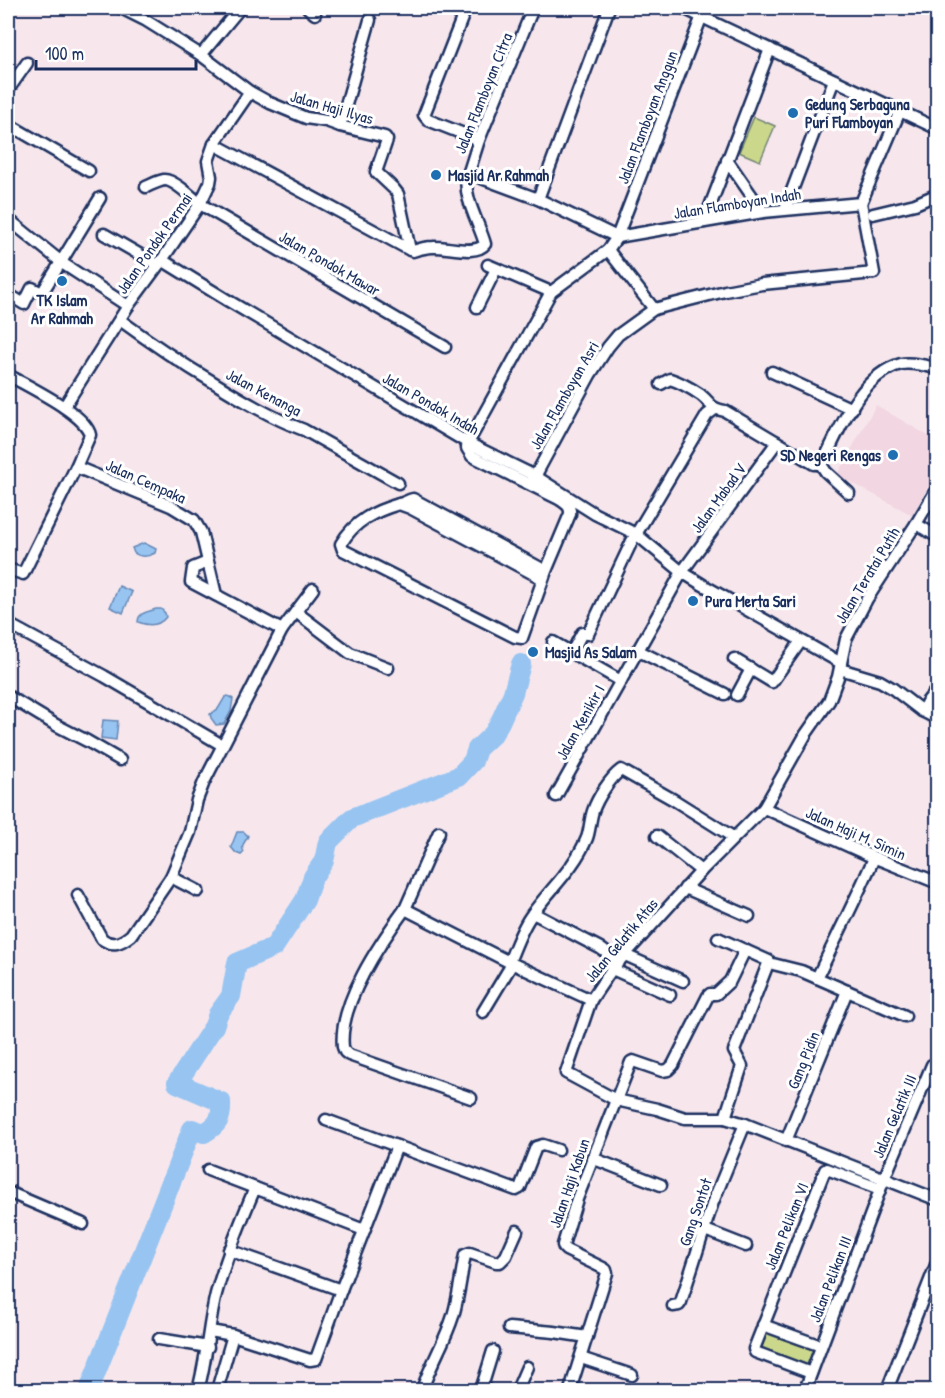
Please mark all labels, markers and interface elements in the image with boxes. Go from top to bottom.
street label: Jalan Flamboyan Citra [449,29,517,157]
scale bar [36,33,196,71]
text: 100 m [45,41,84,66]
street label: Jalan Flamboyan Anggun [611,47,683,187]
street label: Jalan Haji Ilyas [288,85,376,129]
place label: Gedung Serbaguna Puri Flamboyan [805,93,910,134]
marker: Gedung Serbaguna Puri Flamboyan [786,106,800,120]
place label: Masjid Ar Rahmah [448,164,549,186]
marker: Masjid Ar Rahmah [429,168,443,182]
street label: Jalan Flamboyan Indah [672,182,802,224]
street label: Jalan Pondok Permai [111,188,197,298]
street label: Jalan Pondok Mawar [275,225,385,301]
marker: TK Islam Ar Rahmah [55,274,69,288]
place label: TK Islam Ar Rahmah [31,289,93,329]
street label: Jalan Flamboyan Asri [524,337,604,453]
street label: Jalan Kenanga [222,363,306,421]
street label: Jalan Pondok Indah [379,366,484,440]
place label: SD Negeri Rengas [780,444,882,467]
marker: SD Negeri Rengas [886,448,900,462]
street label: Jalan Cempaka [102,454,190,508]
street label: Jalan Mabad V [685,459,751,537]
street label: Jalan Teratai Putih [830,522,905,627]
place label: Pura Merta Sari [705,590,796,612]
marker: Pura Merta Sari [686,594,700,608]
place label: Masjid As Salam [545,641,637,663]
marker: Masjid As Salam [526,645,540,659]
street label: Jalan Kenikir I [550,680,610,764]
street label: Jalan Haji M. Simin [802,801,910,865]
street label: Jalan Gelatik Atas [579,893,663,987]
street label: Gang Pidin [782,1028,824,1092]
street label: Jalan Gelatik III [867,1071,921,1161]
street label: Jalan Haji Kabun [543,1135,595,1231]
street label: Gang Sontot [673,1175,717,1249]
street label: Jalan Pelikan VI [759,1179,813,1273]
street label: Jalan Pelikan III [803,1233,857,1325]

